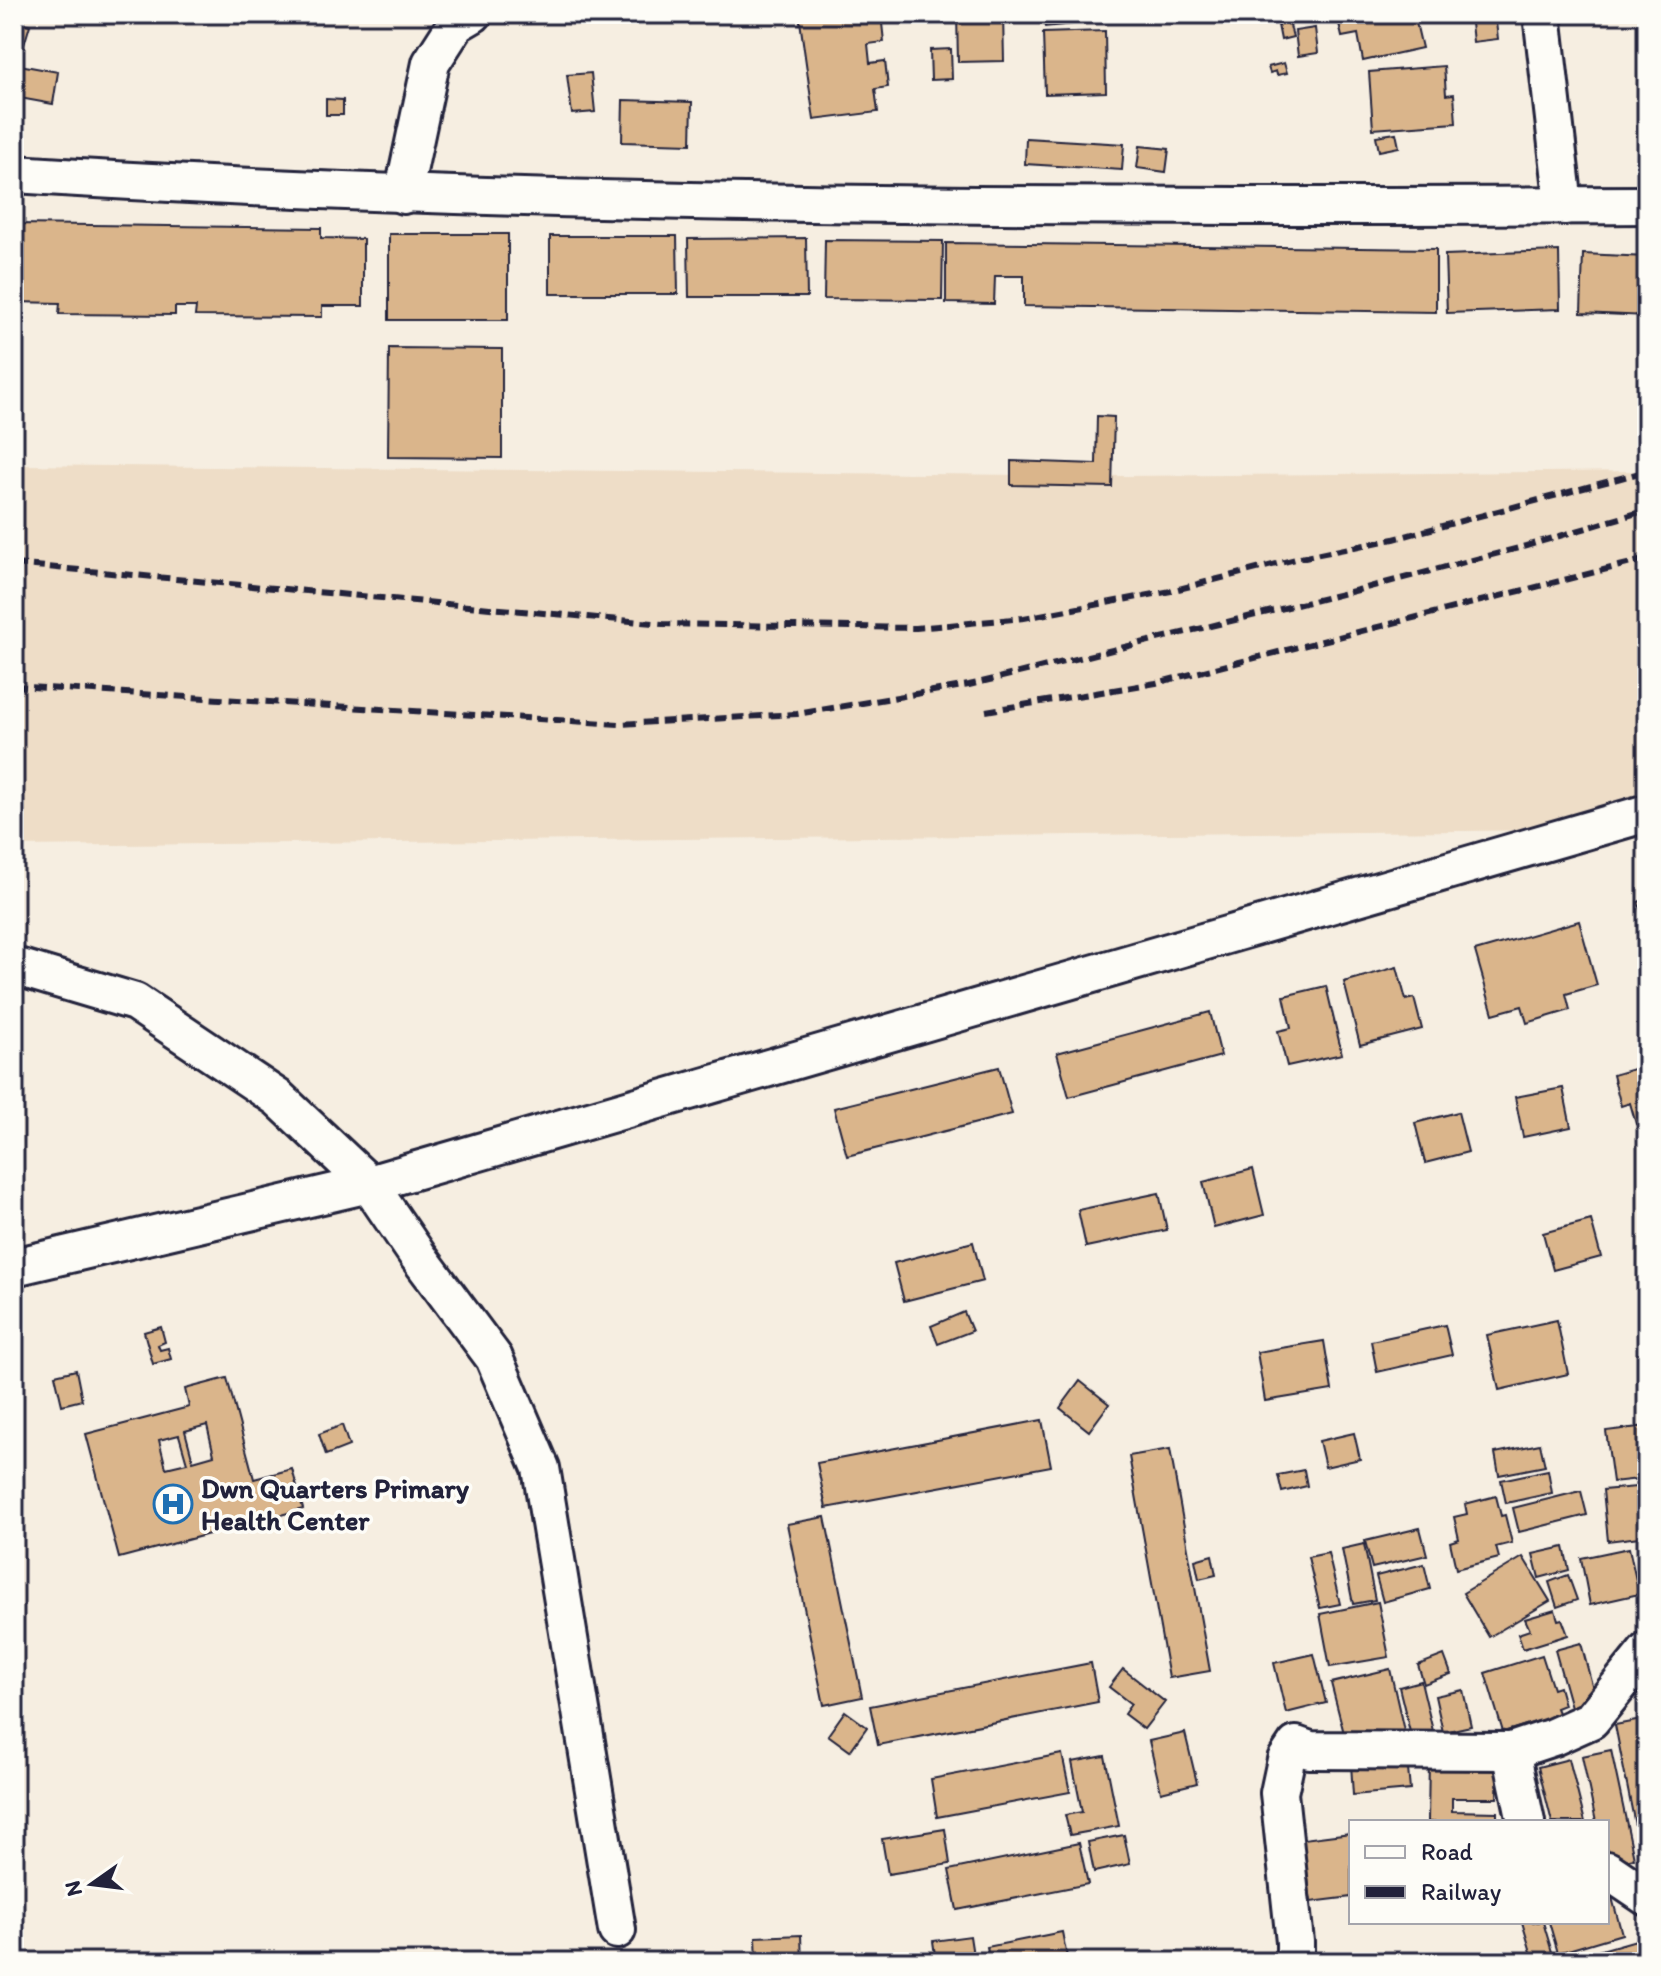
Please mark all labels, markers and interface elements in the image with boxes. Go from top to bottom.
place label: Dwn Quarters Primary Health Center [201,1471,470,1537]
hospital icon: Dwn Quarters Primary Health Center [152,1483,194,1525]
legend [1349,1820,1609,1924]
text: Road [1421,1837,1473,1866]
north arrow [52,1844,132,1924]
text: Railway [1421,1877,1502,1906]
text: N [58,1878,88,1899]

